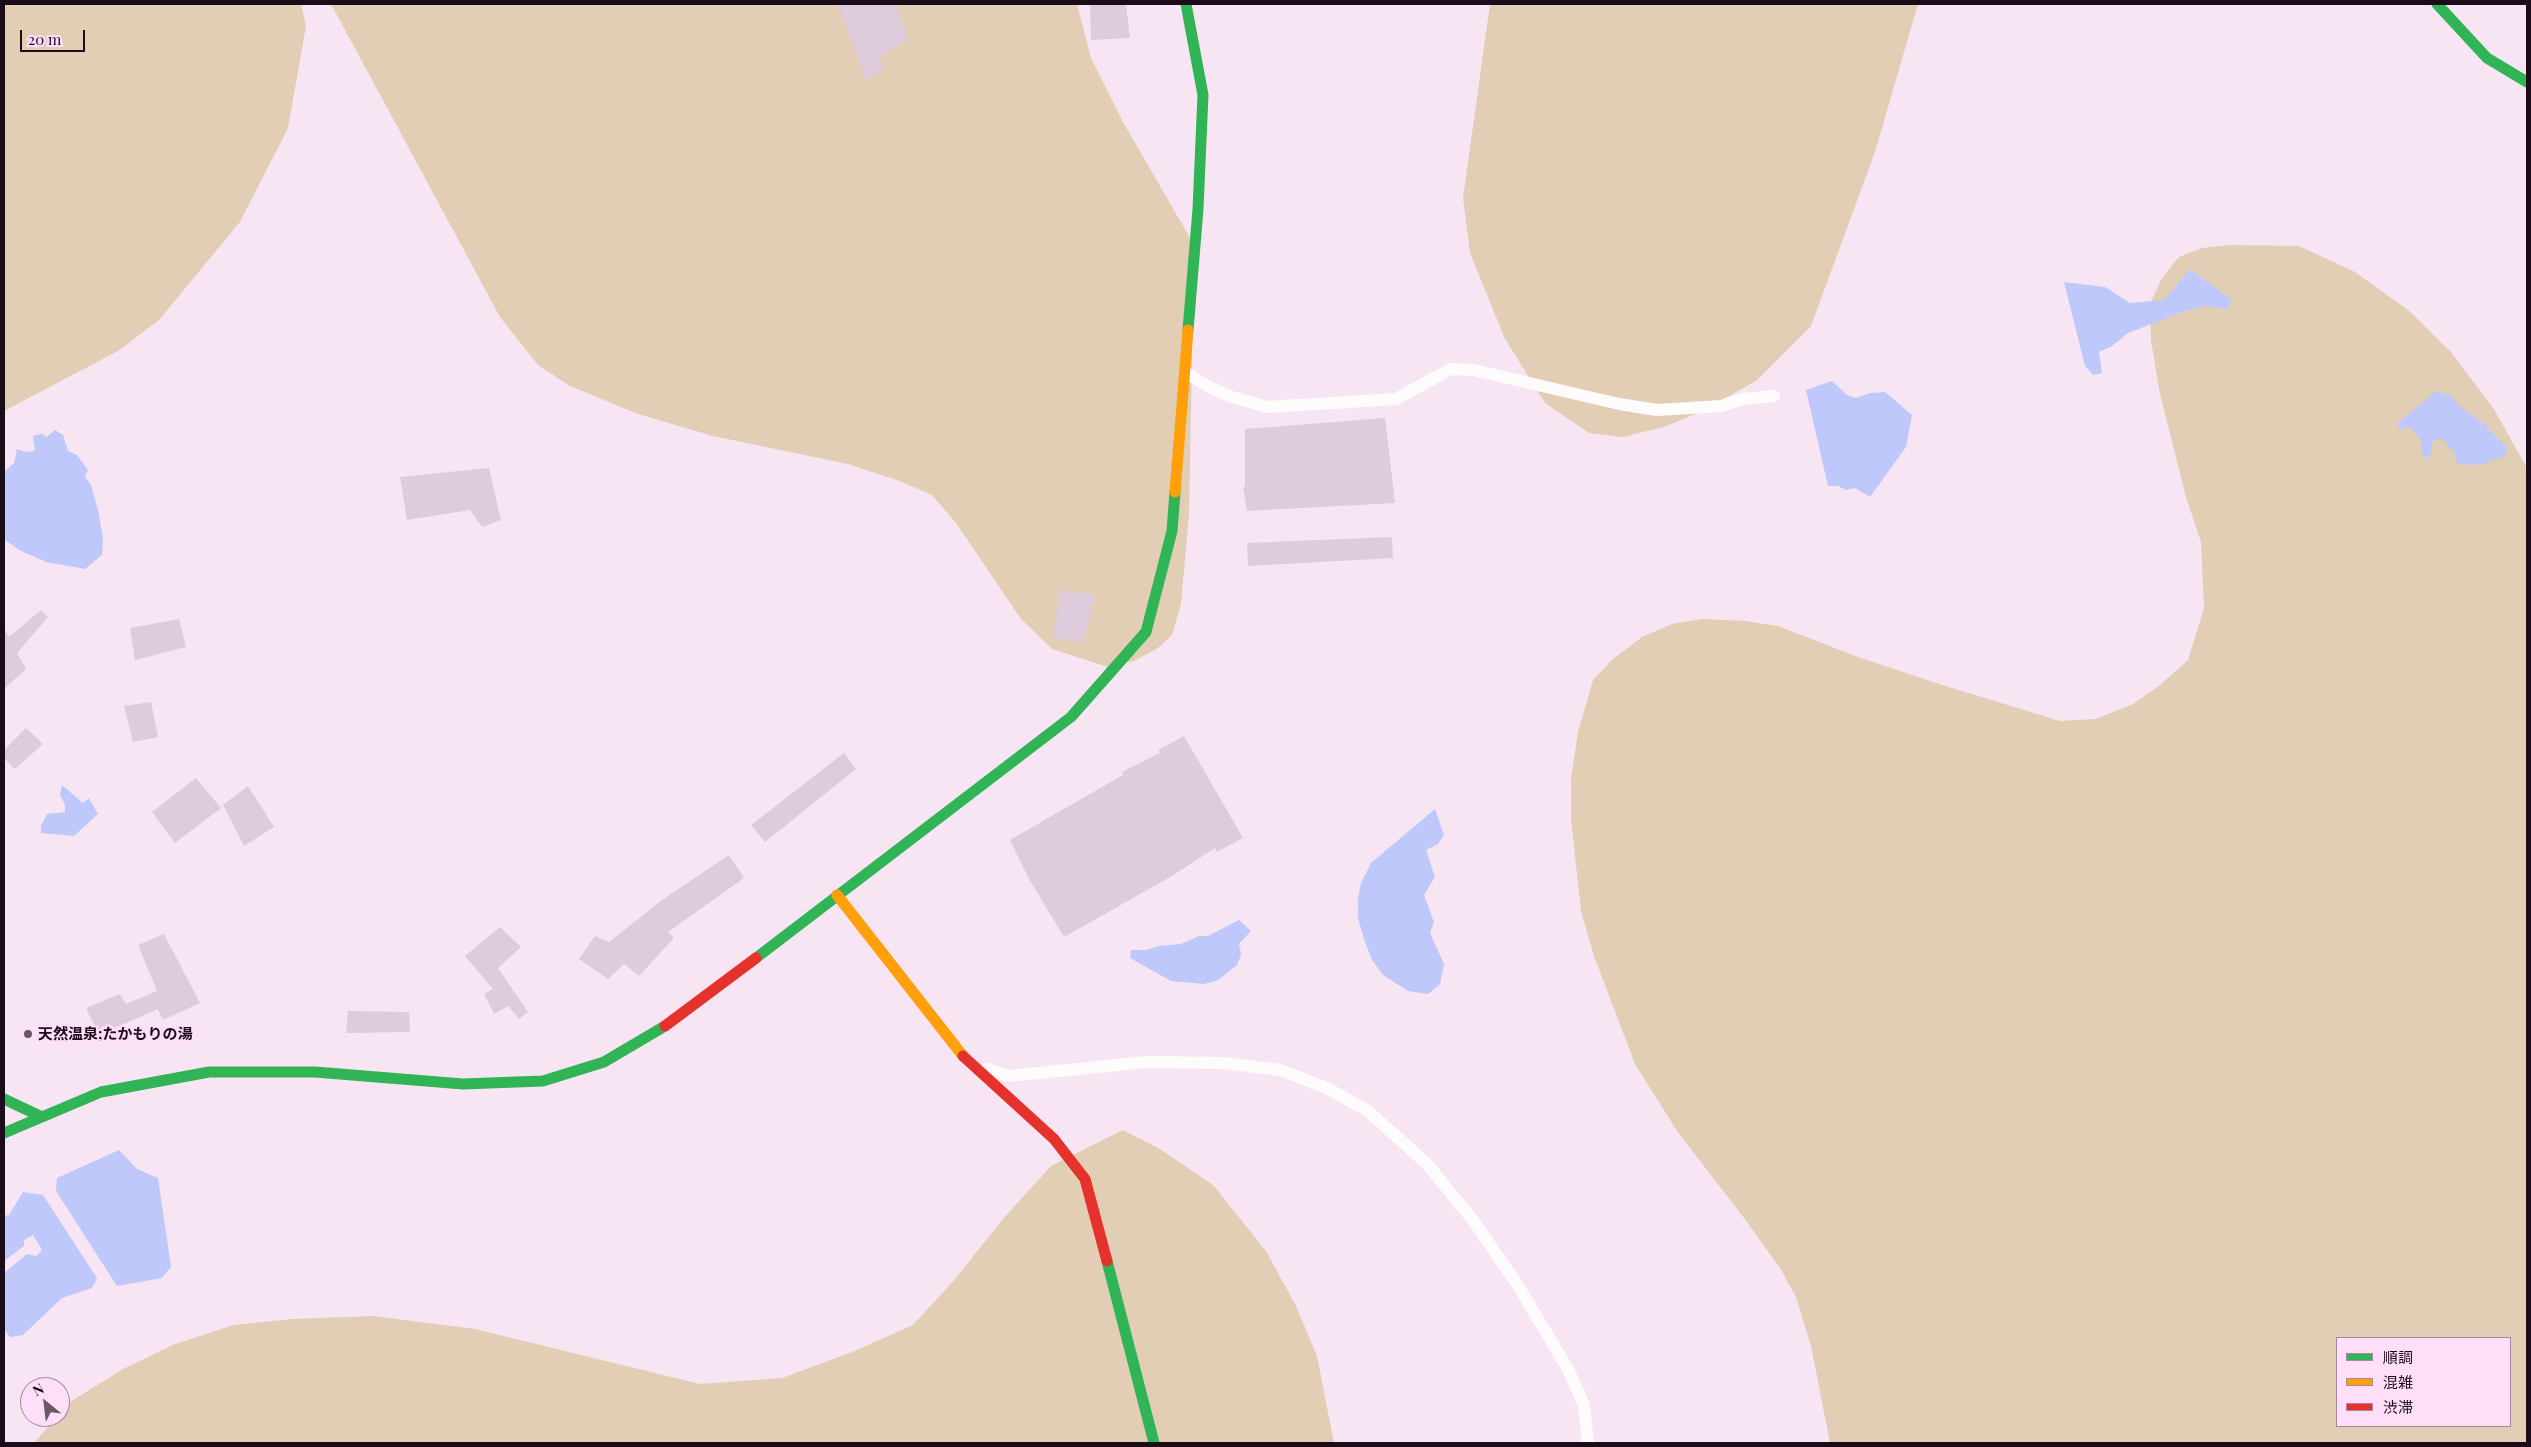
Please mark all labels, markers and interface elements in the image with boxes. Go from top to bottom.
scale bar [22,20,88,52]
text: 20 m [28,29,61,49]
place label: 天然温泉;たかもりの湯 [38,1025,192,1043]
marker: 天然温泉;たかもりの湯 [22,1028,34,1040]
legend [2336,1337,2511,1427]
text: 順調 [2383,1347,2413,1367]
text: 混雑 [2383,1372,2413,1392]
north arrow [20,1377,70,1427]
text: N [29,1379,47,1400]
text: 渋滞 [2383,1397,2413,1417]

